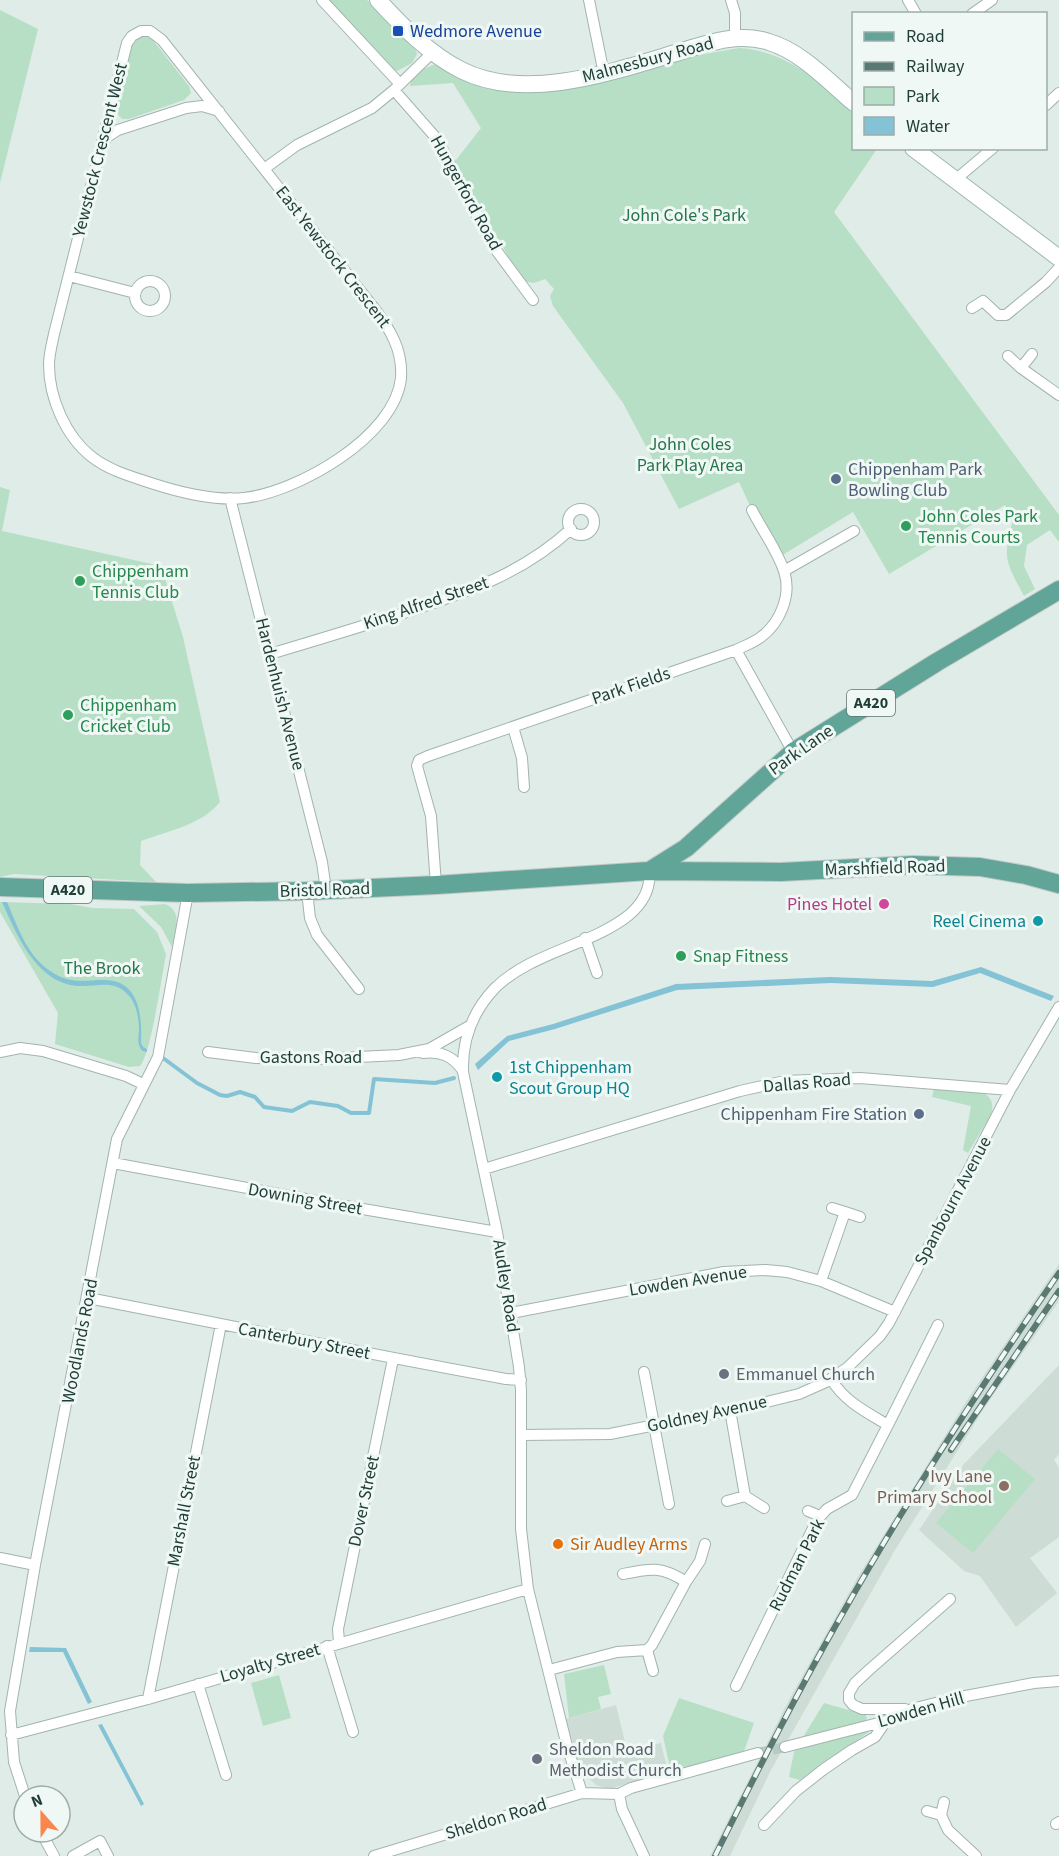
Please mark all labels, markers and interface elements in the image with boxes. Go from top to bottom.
legend [852,12,1047,150]
place label: Wedmore Avenue [410,19,542,44]
marker: Wedmore Avenue [391,24,405,38]
text: Road [906,24,945,49]
street label: Malmesbury Road [579,30,717,90]
text: Railway [906,54,965,79]
street label: Yewstock Crescent West [66,60,134,241]
text: Park [906,84,940,109]
text: Water [906,114,950,139]
street label: Hungerford Road [424,131,508,255]
street label: East Yewstock Crescent [270,181,396,333]
park label: John Cole's Park [622,203,746,228]
park label: John Coles Park Play Area [637,432,743,478]
place label: Chippenham Park Bowling Club [848,457,982,503]
marker: Chippenham Park Bowling Club [829,472,843,486]
place label: John Coles Park Tennis Courts [918,504,1038,550]
marker: John Coles Park Tennis Courts [899,519,913,533]
place label: Chippenham Tennis Club [92,559,189,605]
street label: King Alfred Street [360,570,492,636]
marker: Chippenham Tennis Club [73,574,87,588]
street label: Hardenhuish Avenue [249,615,311,773]
street label: Park Fields [588,661,674,711]
road number: A420 [847,690,895,716]
place label: Chippenham Cricket Club [80,693,177,739]
marker: Chippenham Cricket Club [61,708,75,722]
street label: Park Lane [764,719,838,781]
street label: Marshfield Road [824,853,946,883]
street label: Bristol Road [279,876,371,904]
road number: A420 [44,877,92,903]
place label: Pines Hotel [787,892,872,917]
marker: Pines Hotel [877,897,891,911]
place label: Reel Cinema [932,909,1026,934]
marker: Reel Cinema [1031,914,1045,928]
place label: Snap Fitness [693,944,788,969]
marker: Snap Fitness [674,949,688,963]
park label: The Brook [63,956,141,981]
street label: Gastons Road [260,1045,362,1070]
place label: 1st Chippenham Scout Group HQ [509,1055,632,1101]
street label: Dallas Road [762,1067,852,1099]
marker: 1st Chippenham Scout Group HQ [490,1070,504,1084]
place label: Chippenham Fire Station [721,1102,907,1127]
marker: Chippenham Fire Station [912,1107,926,1121]
street label: Spanbourn Avenue [908,1132,998,1270]
street label: Downing Street [246,1177,364,1221]
street label: Audley Road [486,1238,526,1334]
street label: Lowden Avenue [627,1259,749,1303]
street label: Woodlands Road [56,1276,104,1406]
street label: Canterbury Street [236,1316,372,1366]
place label: Emmanuel Church [736,1362,875,1387]
marker: Emmanuel Church [717,1367,731,1381]
street label: Goldney Avenue [645,1389,769,1439]
street label: Marshall Street [161,1453,207,1569]
street label: Dover Street [342,1453,386,1549]
place label: Ivy Lane Primary School [877,1464,992,1510]
marker: Ivy Lane Primary School [997,1479,1011,1493]
street label: Rudman Park [763,1514,831,1616]
place label: Sir Audley Arms [570,1532,687,1557]
marker: Sir Audley Arms [551,1537,565,1551]
street label: Loyalty Street [217,1637,323,1689]
street label: Lowden Hill [875,1686,967,1734]
place label: Sheldon Road Methodist Church [549,1737,682,1783]
marker: Sheldon Road Methodist Church [530,1752,544,1766]
north arrow [12,1784,72,1844]
text: N [28,1789,46,1813]
street label: Sheldon Road [442,1792,550,1846]

